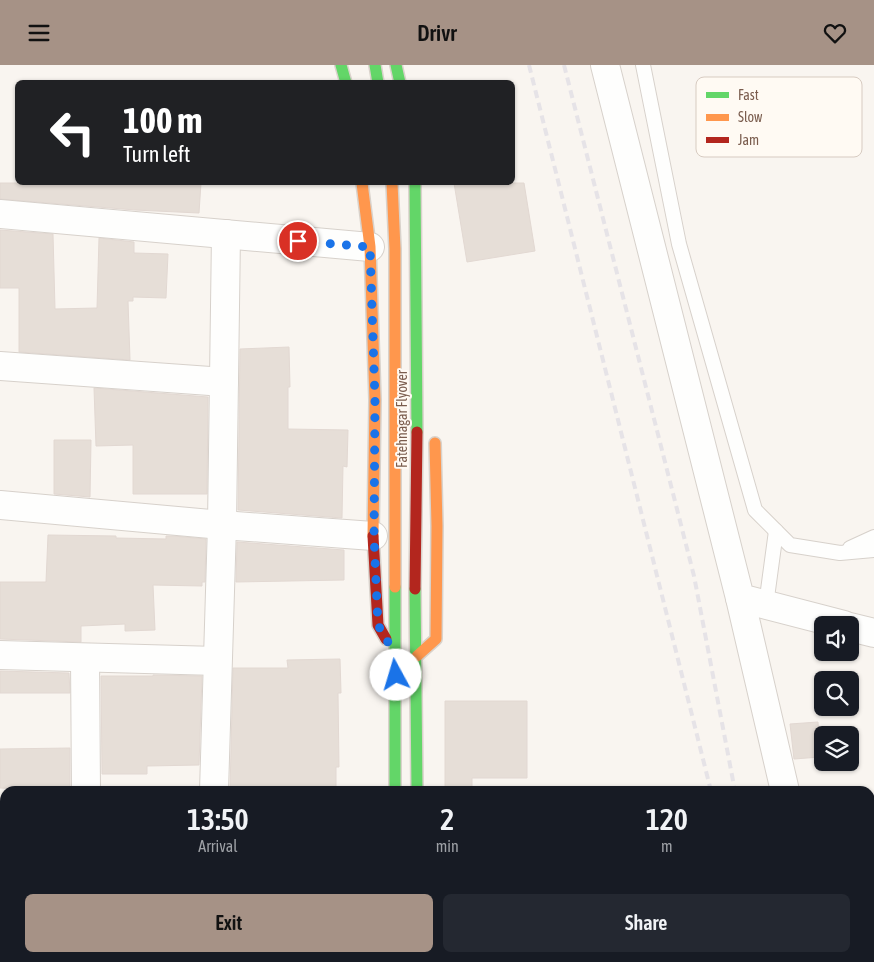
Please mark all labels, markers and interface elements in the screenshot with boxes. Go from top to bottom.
icon: menu [25,19,53,47]
icon: heart [821,19,849,47]
text: Drivr [417,20,457,46]
legend [696,77,862,157]
text: Fast [738,87,759,103]
icon: left [40,100,105,165]
text: 100 m [123,100,202,140]
text: Slow [738,109,763,125]
text: Jam [738,132,759,148]
text: Turn left [123,141,190,167]
pin [277,220,319,262]
icon: arrive [284,227,312,255]
street label: Fatehnagar Flyover [394,369,410,468]
map controls [814,616,859,771]
button: sound [814,616,859,661]
position arrow [369,648,421,700]
button: search [814,671,859,716]
button: layers [814,726,859,771]
text: 13:50 [187,802,249,836]
text: 2 [440,802,454,836]
text: 120 [646,802,688,836]
text: Arrival [198,837,237,855]
text: min [436,837,459,855]
text: m [661,837,673,855]
button: Exit [25,894,433,952]
button: Share [443,894,850,952]

